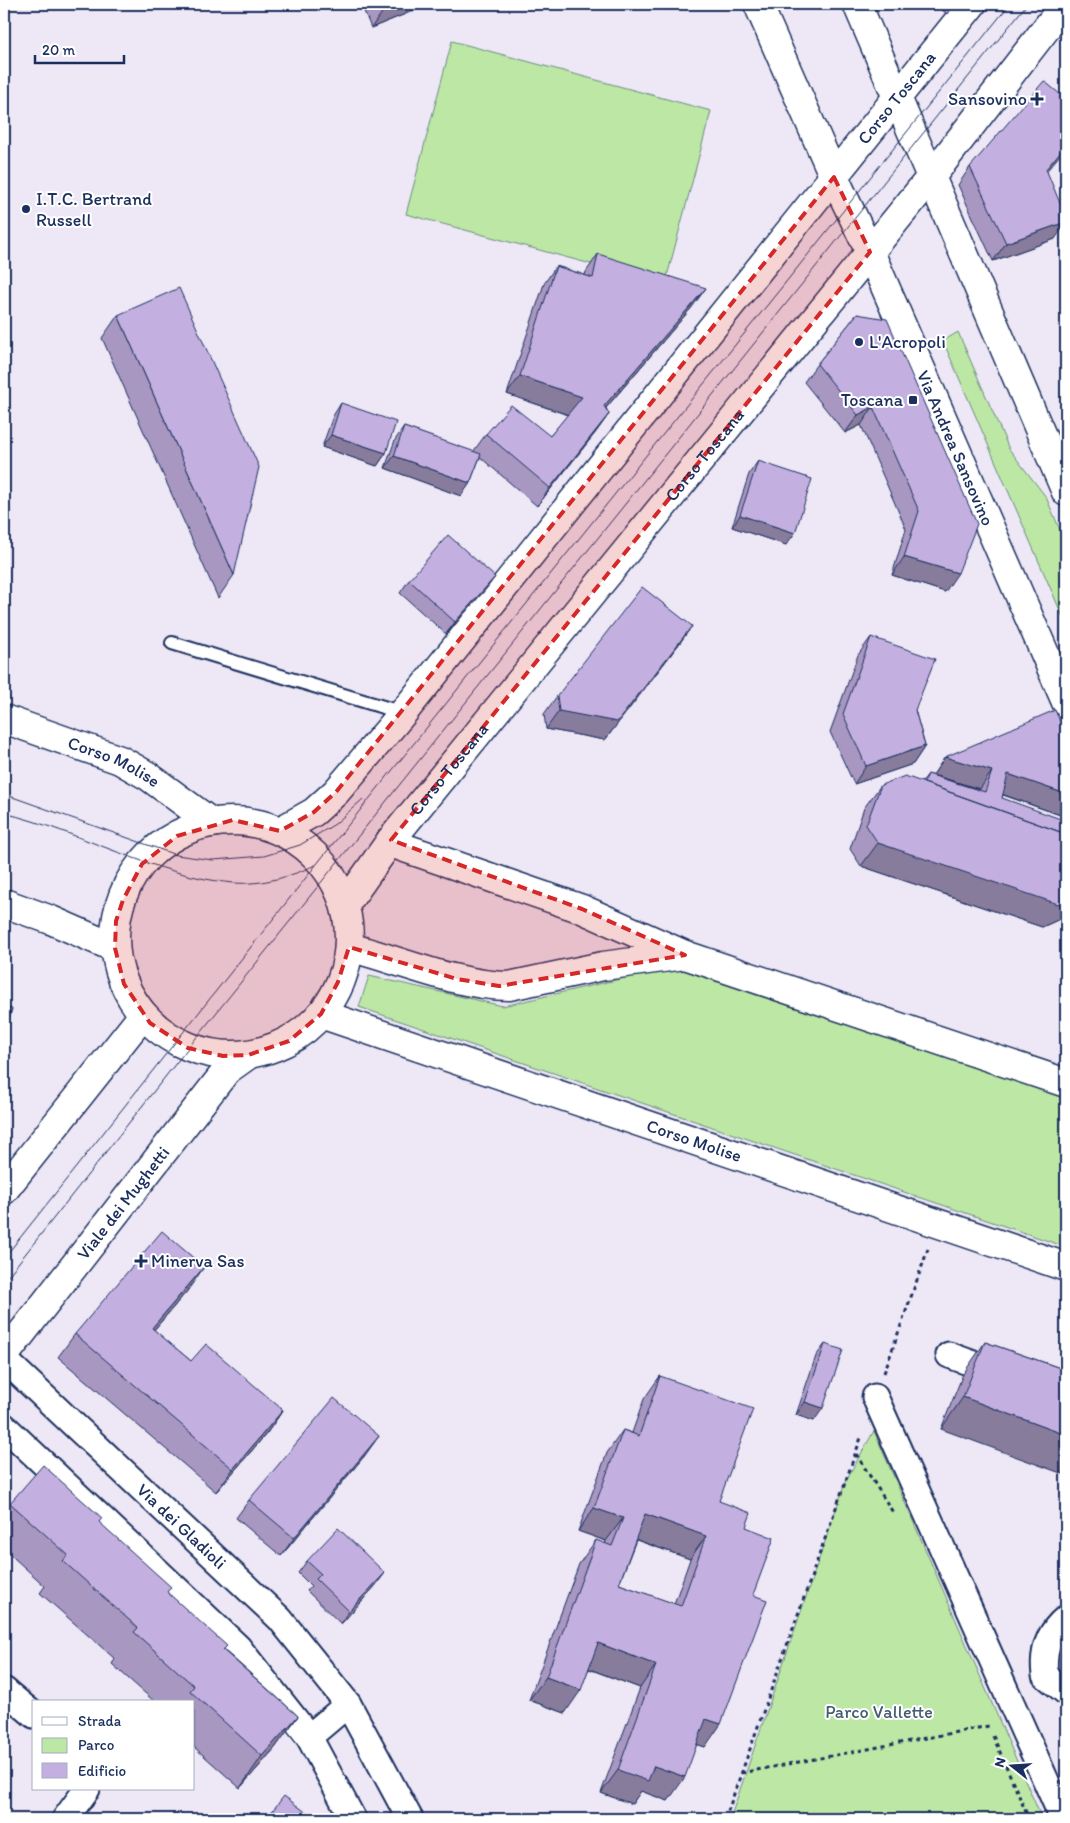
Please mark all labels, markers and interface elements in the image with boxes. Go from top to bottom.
scale bar [35,32,124,64]
text: 20 m [42,41,76,59]
street label: Corso Toscana [853,47,941,149]
place label: Sansovino [948,88,1027,110]
marker: Sansovino [1031,93,1043,105]
place label: I.T.C. Bertrand Russell [36,188,152,231]
marker: I.T.C. Bertrand Russell [20,203,32,215]
place label: L'Acropoli [869,331,946,353]
marker: L'Acropoli [853,336,865,348]
street label: Via Andrea Sansovino [912,367,999,529]
place label: Toscana [841,389,904,411]
marker: Toscana [907,394,919,406]
street label: Corso Toscana [660,404,749,506]
street label: Corso Toscana [405,718,493,820]
street label: Corso Molise [65,731,164,792]
street label: Corso Molise [644,1114,745,1167]
street label: Viale dei Mughetti [72,1142,174,1264]
place label: Minerva Sas [151,1250,245,1272]
marker: Minerva Sas [135,1255,147,1267]
street label: Via dei Gladioli [132,1479,231,1574]
legend [32,1700,195,1790]
park label: Parco Vallette [825,1701,933,1723]
text: Strada [78,1712,122,1730]
text: Parco [78,1736,114,1754]
north arrow [988,1740,1038,1790]
text: N [991,1755,1010,1769]
text: Edificio [78,1762,126,1780]

